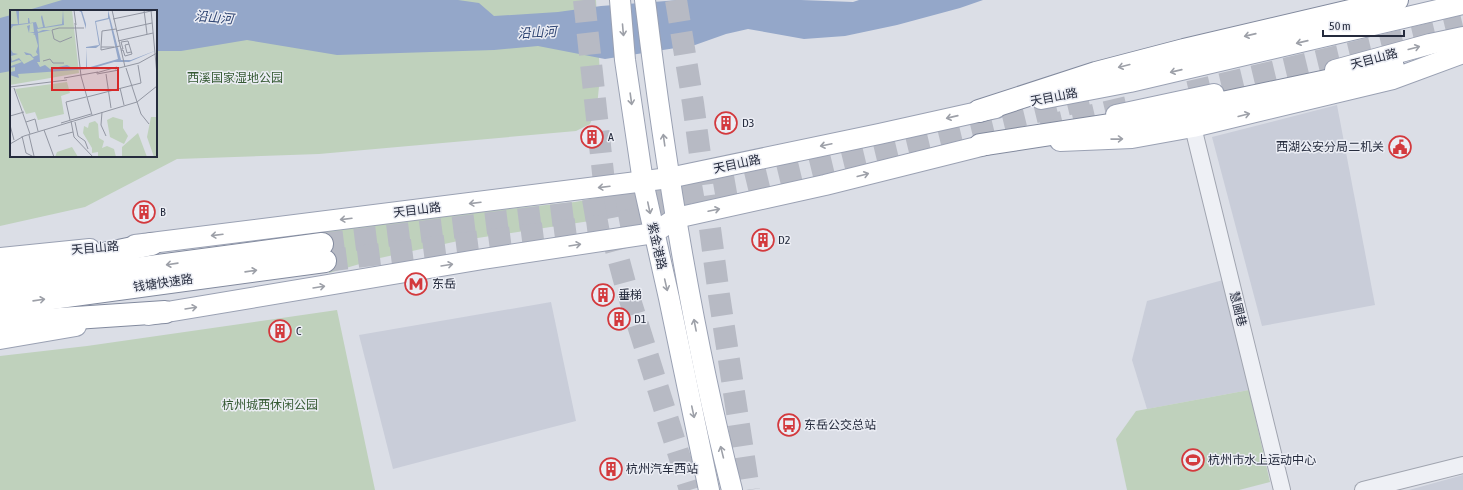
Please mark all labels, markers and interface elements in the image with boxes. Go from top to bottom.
water label: 沿山河 [194,8,237,27]
inset map [10,10,157,157]
scale bar [1323,12,1404,38]
text: 50 m [1329,19,1351,33]
one-way arrow [619,23,626,36]
water label: 沿山河 [517,24,560,41]
one-way arrow [1244,31,1257,39]
one-way arrow [1296,38,1309,46]
one-way arrow [1407,44,1420,52]
street label: 天目山路 [1349,46,1399,72]
one-way arrow [1117,63,1130,70]
one-way arrow [1170,68,1183,76]
park label: 西溪国家湿地公园 [187,71,283,85]
street label: 天目山路 [1029,86,1079,108]
one-way arrow [627,92,635,105]
building icon: D3 [713,110,739,136]
one-way arrow [1237,111,1250,118]
one-way arrow [946,114,959,122]
place label: D3 [742,116,754,130]
building icon: A [579,124,605,150]
place label: A [608,130,614,144]
one-way arrow [660,134,668,147]
public building icon: 西湖公安分局二机关 [1387,134,1413,160]
one-way arrow [1110,135,1123,143]
place label: 西湖公安分局二机关 [1276,140,1384,154]
one-way arrow [819,142,832,150]
street label: 天目山路 [712,152,762,176]
one-way arrow [856,171,869,179]
one-way arrow [598,183,611,191]
building icon: B [131,199,157,225]
one-way arrow [469,199,482,207]
street label: 天目山路 [392,200,442,220]
one-way arrow [645,201,653,214]
place label: B [160,205,166,219]
one-way arrow [707,206,720,214]
one-way arrow [340,215,353,223]
street label: 紫金港路 [645,221,669,271]
building icon: D2 [750,227,776,253]
one-way arrow [211,232,224,239]
place label: D2 [778,233,790,247]
street label: 天目山路 [70,239,120,257]
one-way arrow [569,241,582,249]
one-way arrow [166,260,179,268]
one-way arrow [440,261,453,269]
one-way arrow [244,267,257,275]
metro station icon: 东岳 [403,271,429,297]
street label: 钱塘快速路 [132,272,194,294]
place label: 东岳 [432,277,456,291]
one-way arrow [663,278,670,291]
one-way arrow [312,282,325,290]
building icon: 垂梯 [590,282,616,308]
place label: 垂梯 [618,288,642,302]
street label: 慧圃巷 [1227,290,1249,328]
one-way arrow [32,296,45,304]
one-way arrow [184,304,197,312]
building icon: D1 [606,306,632,332]
place label: D1 [634,312,647,326]
building icon: C [267,318,293,344]
one-way arrow [691,319,699,332]
place label: C [296,324,302,338]
park label: 杭州城西休闲公园 [222,398,318,412]
one-way arrow [689,405,697,418]
bus stop icon: 东岳公交总站 [776,412,802,438]
place label: 东岳公交总站 [804,418,876,432]
one-way arrow [718,446,725,459]
sports icon: 杭州市水上运动中心 [1180,447,1206,473]
place label: 杭州市水上运动中心 [1208,453,1316,467]
building icon: 杭州汽车西站 [598,456,624,482]
place label: 杭州汽车西站 [626,462,698,476]

